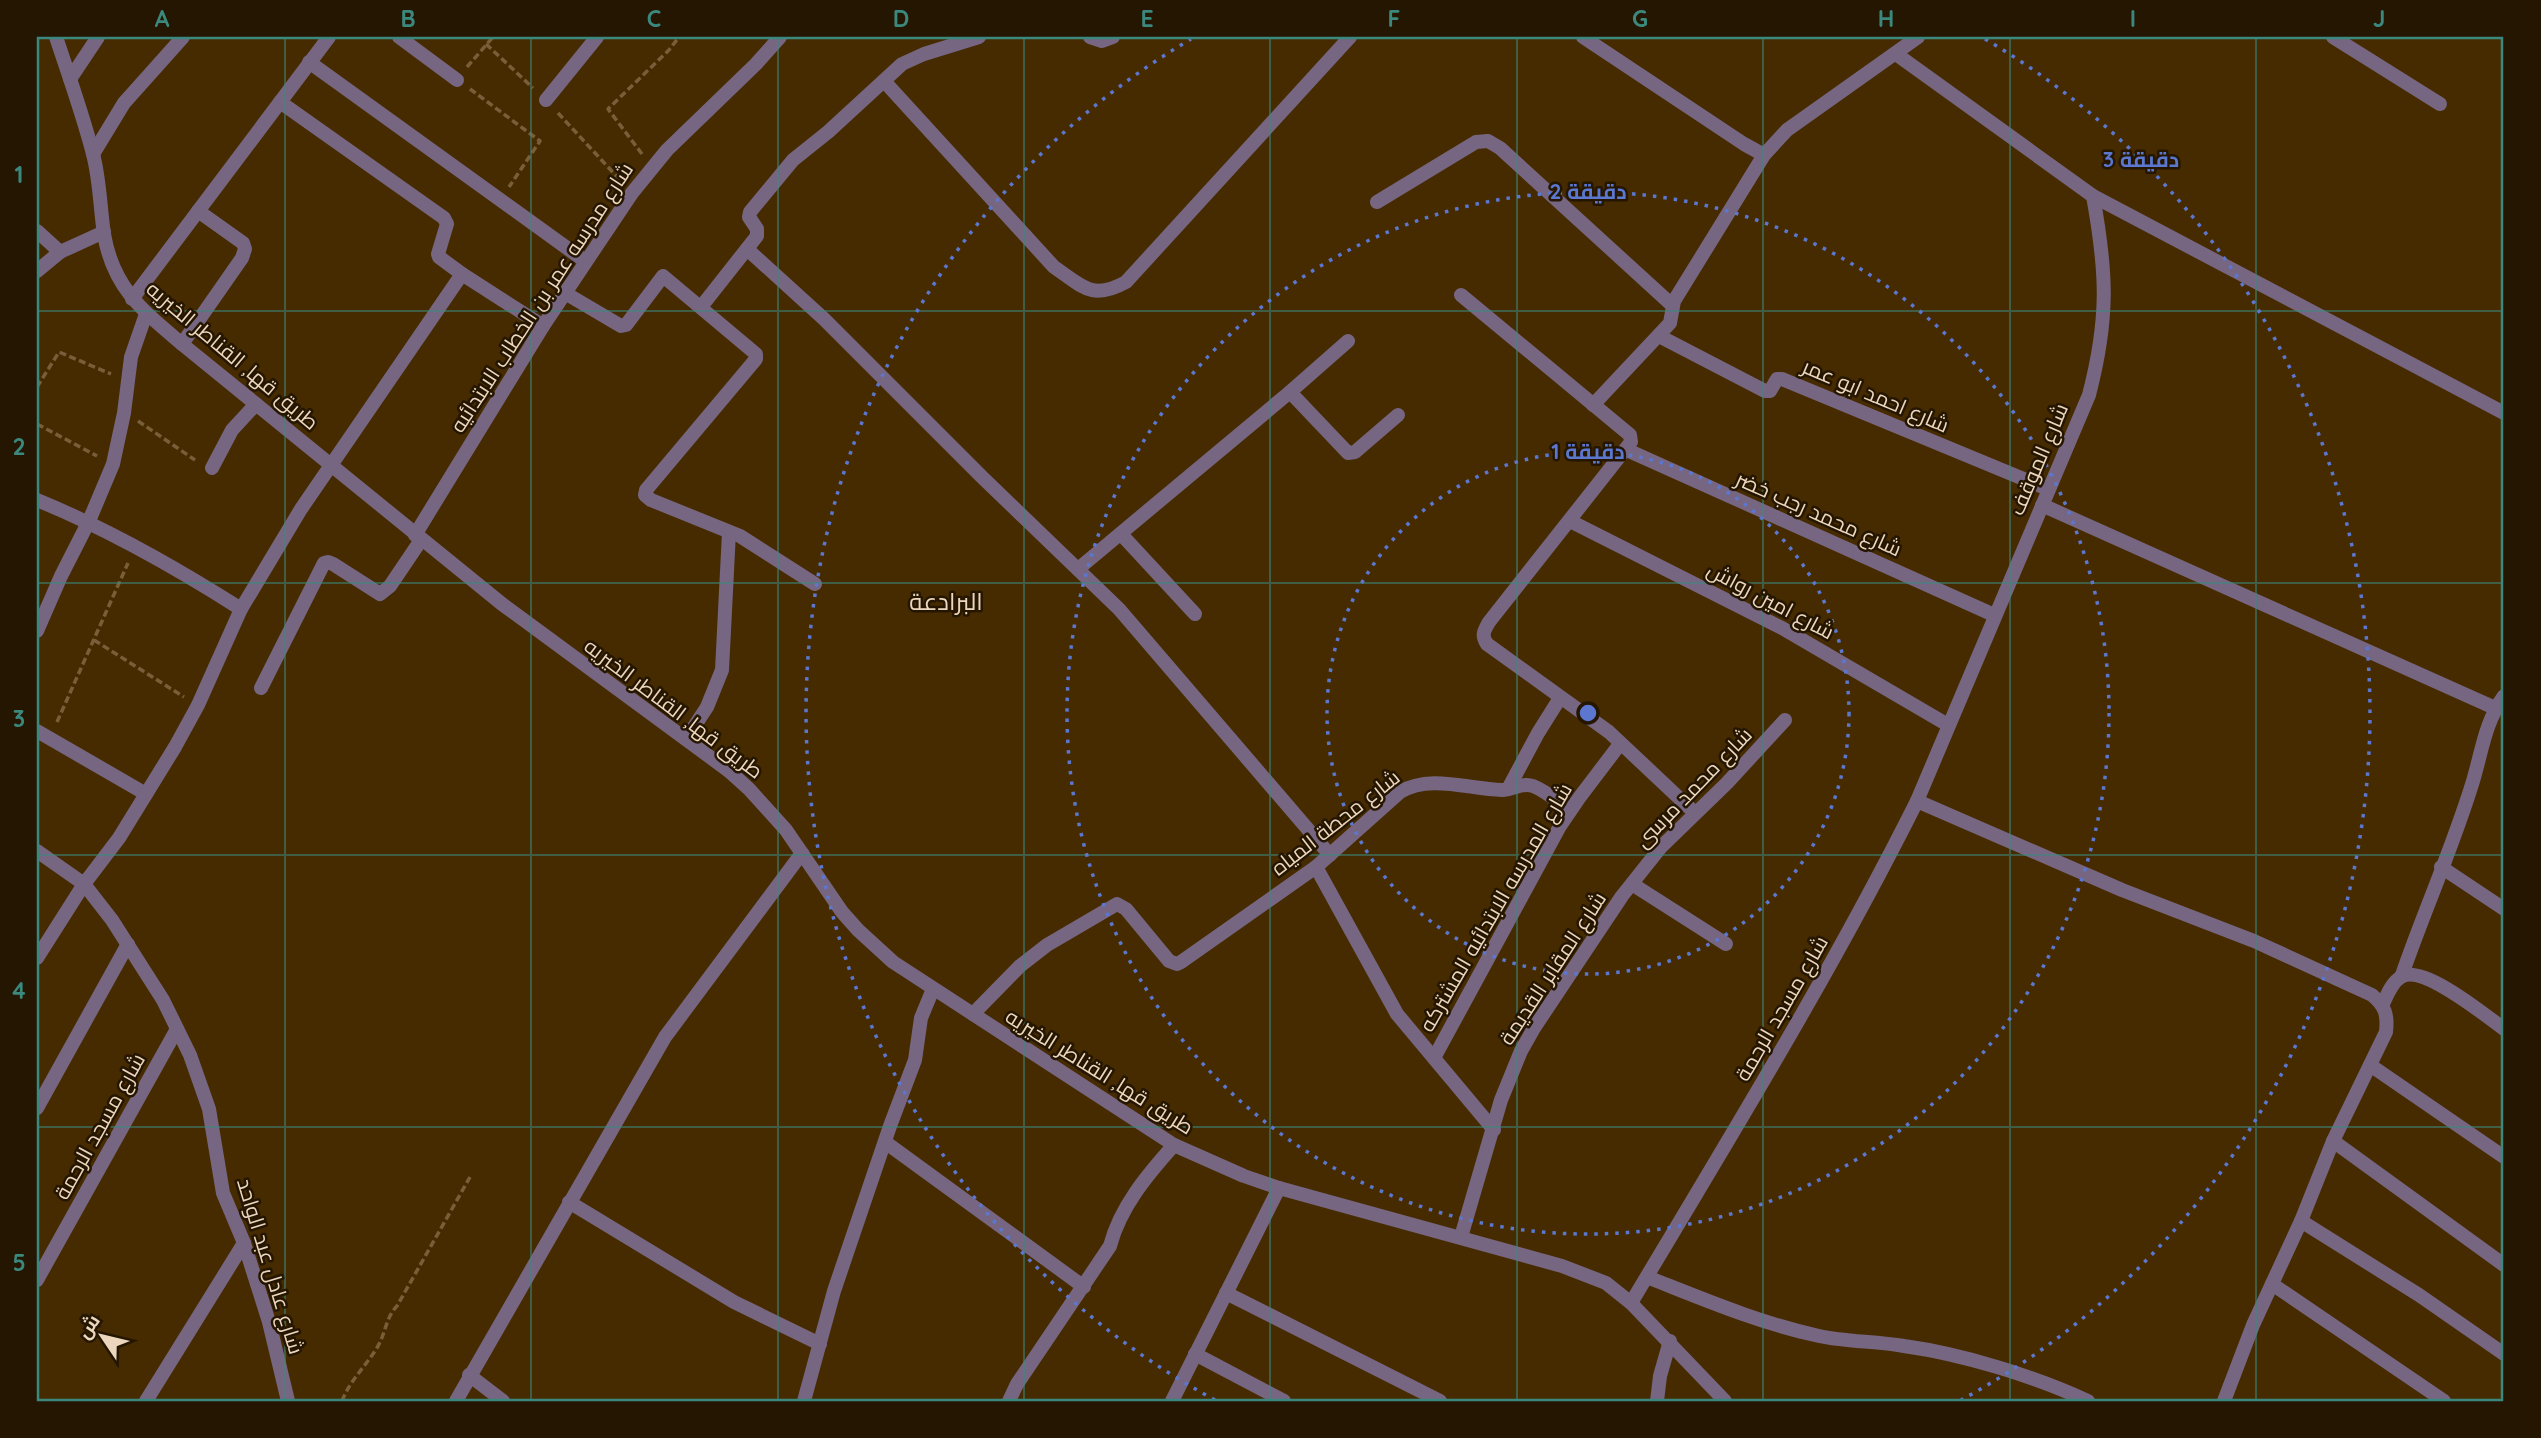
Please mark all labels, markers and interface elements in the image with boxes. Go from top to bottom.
text: A [155,4,170,33]
text: B [400,4,416,33]
text: C [647,4,661,33]
text: D [893,4,909,33]
text: E [1140,4,1154,33]
text: F [1388,4,1400,33]
text: G [1632,4,1648,33]
text: H [1878,4,1894,33]
text: I [2130,4,2136,33]
text: J [2373,4,2385,33]
text: 3 دقيقة [2103,146,2179,172]
street label: شارع مدرسه عمر بن الخطاب الابتدائيه [444,157,640,438]
text: 1 [15,160,23,189]
text: 2 دقيقة [1549,178,1627,204]
street label: طريق قها, القناطر الخيريه [141,275,325,436]
street label: شارع احمد ابو عمر [1797,352,1953,439]
street label: شارع الموقف [2003,399,2075,520]
text: 2 [12,432,26,461]
text: 1 دقيقة [1551,438,1625,464]
street label: شارع محمد رجب خضر [1730,464,1906,563]
street label: شارع امين رواش [1702,556,1839,646]
district label: البرادعة [909,586,983,616]
street label: طريق قها, القناطر الخيريه [579,632,769,785]
centre of rings [1576,701,1600,725]
text: 3 [13,704,25,733]
street label: شارع محمد مرسى [1629,721,1758,854]
street label: شارع محطة المياه [1265,764,1406,882]
street label: شارع المدرسه الابتدائيه المشتركه [1413,778,1579,1037]
street label: شارع المقابر القديمة [1493,887,1613,1051]
street label: شارع مسجد الرحمة [1729,931,1835,1086]
text: 4 [12,976,26,1005]
street label: طريق قها, القناطر الخيريه [1000,1002,1199,1140]
street label: شارع مسجد الرحمة [48,1048,152,1205]
street label: شارع عادل عبد الواحد [230,1175,310,1358]
text: 5 [12,1248,26,1277]
north arrow [66,1302,136,1372]
text: ش [71,1309,105,1343]

